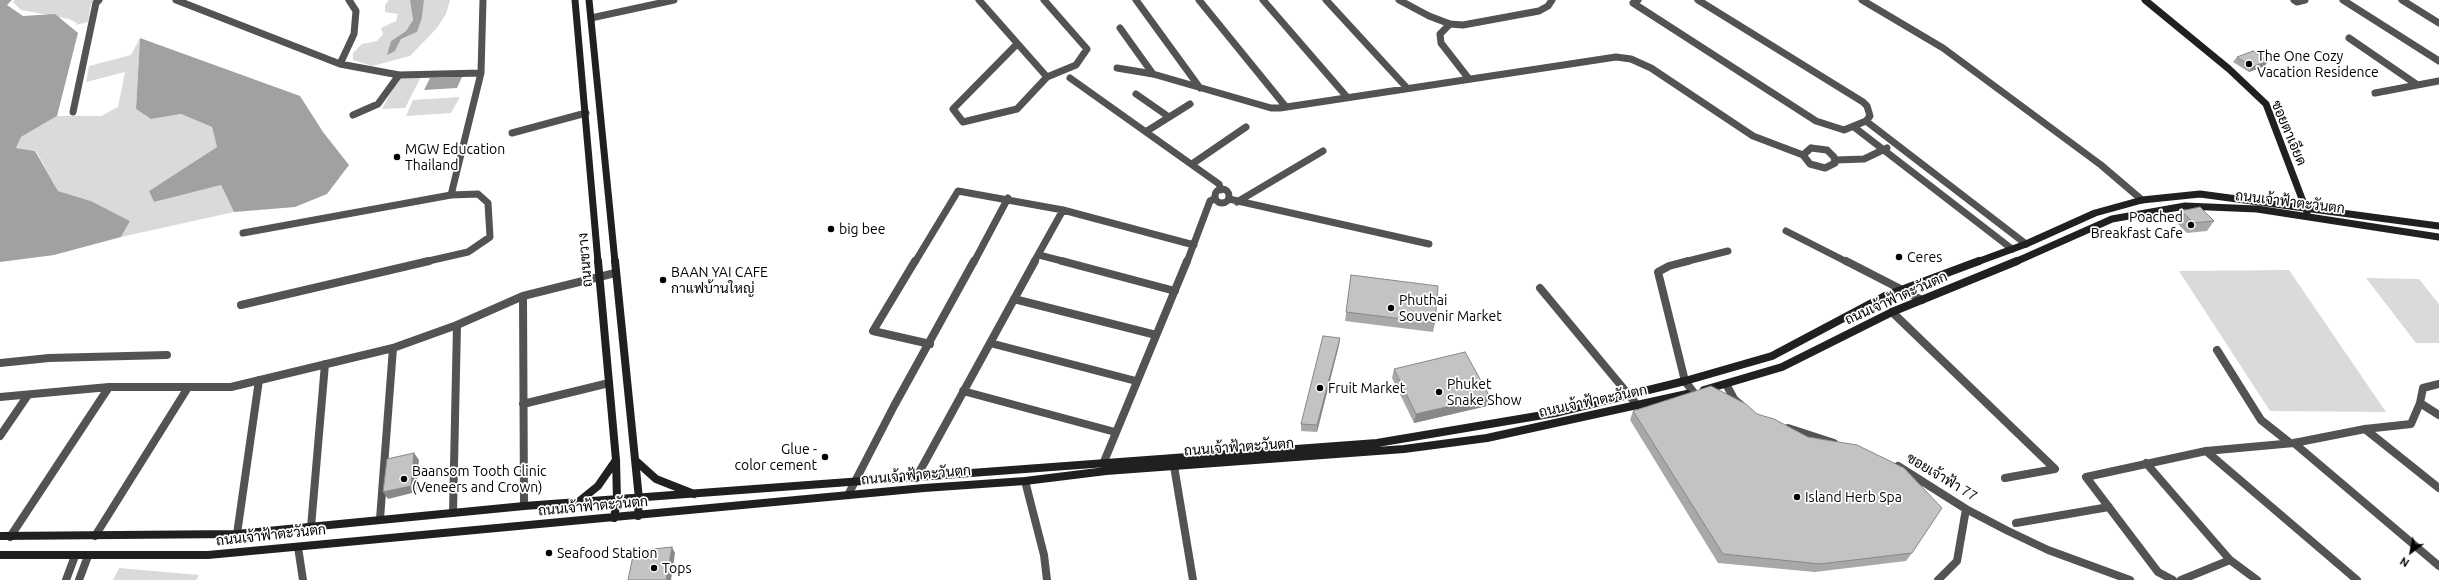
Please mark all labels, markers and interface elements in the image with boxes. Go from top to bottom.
place label: The One Cozy Vacation Residence [2257,48,2379,80]
marker: The One Cozy Vacation Residence [2244,59,2254,69]
street label: ซอยตาเอียด [2268,98,2310,168]
place label: MGW Education Thailand [405,141,505,174]
marker: MGW Education Thailand [392,152,402,162]
street label: ถนนเจ้าฟ้าตะวันตก [2234,187,2346,217]
place label: Poached Breakfast Cafe [2091,209,2183,242]
marker: Poached Breakfast Cafe [2186,220,2196,230]
place label: big bee [839,221,885,237]
marker: big bee [826,224,836,234]
street label: ถนนขวาง [574,232,596,288]
place label: Ceres [1907,249,1942,265]
marker: Ceres [1894,252,1904,262]
place label: BAAN YAI CAFE กาแฟบ้านใหญ่ [671,264,768,296]
street label: ถนนเจ้าฟ้าตะวันตก [1842,268,1950,328]
marker: BAAN YAI CAFE กาแฟบ้านใหญ่ [658,275,668,285]
place label: Phuthai Souvenir Market [1399,292,1502,324]
marker: Phuthai Souvenir Market [1386,303,1396,313]
place label: Phuket Snake Show [1447,376,1522,408]
place label: Fruit Market [1328,380,1405,396]
street label: ถนนเจ้าฟ้าตะวันตก [1537,381,1649,421]
marker: Fruit Market [1315,383,1325,393]
marker: Phuket Snake Show [1434,387,1444,397]
street label: ถนนเจ้าฟ้าตะวันตก [1183,435,1295,459]
place label: Glue - color cement [734,441,817,474]
street label: ซอยเจ้าฟ้า 77 [1904,449,1980,505]
marker: Glue - color cement [820,452,830,462]
street label: ถนนเจ้าฟ้าตะวันตก [860,462,972,488]
place label: Baansom Tooth Clinic (Veneers and Crown) [412,463,547,496]
marker: Baansom Tooth Clinic (Veneers and Crown) [399,474,409,484]
place label: Island Herb Spa [1805,489,1902,505]
marker: Island Herb Spa [1792,492,1802,502]
street label: ถนนเจ้าฟ้าตะวันตก [537,493,649,519]
street label: ถนนเจ้าฟ้าตะวันตก [215,521,327,549]
north arrow [2391,532,2431,572]
place label: Seafood Station [557,545,657,561]
marker: Seafood Station [544,548,554,558]
text: N [2398,555,2411,569]
place label: Tops [662,560,692,576]
marker: Tops [649,563,659,573]

